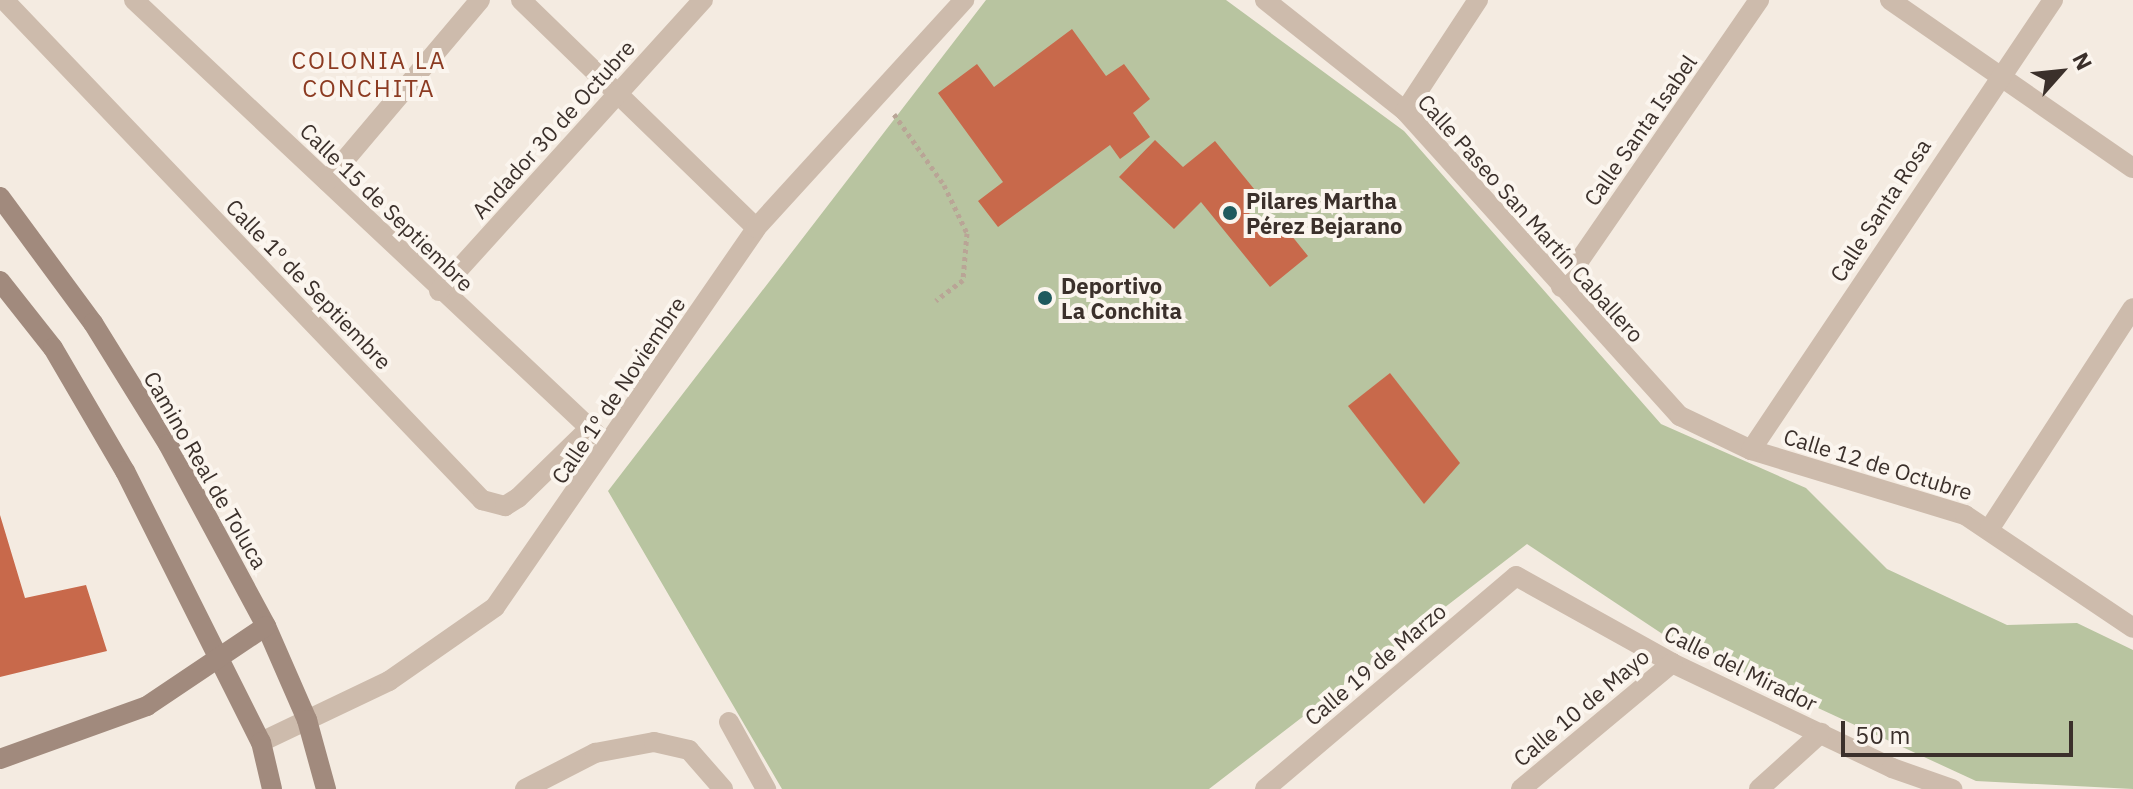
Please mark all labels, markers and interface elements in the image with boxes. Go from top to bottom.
north arrow [2021,32,2101,112]
street label: Andador 30 de Octubre [466,34,640,224]
district label: COLONIA LA CONCHITA [291,47,447,103]
text: N [2066,47,2099,75]
street label: Calle Santa Isabel [1578,49,1702,211]
street label: Calle Paseo San Martín Caballero [1413,89,1649,347]
street label: Calle 15 de Septiembre [295,117,479,297]
street label: Calle Santa Rosa [1824,134,1936,286]
place label: Pilares Martha Pérez Bejarano [1246,187,1402,238]
street label: Calle 1º de Septiembre [221,193,397,375]
marker: Pilares Martha Pérez Bejarano [1221,204,1239,222]
place label: Deportivo La Conchita [1061,272,1182,324]
marker: Deportivo La Conchita [1036,289,1054,307]
street label: Calle 1º de Noviembre [546,291,690,489]
street label: Camino Real de Toluca [139,367,273,573]
street label: Calle 12 de Octubre [1781,423,1975,505]
street label: Calle 19 de Marzo [1299,597,1451,731]
street label: Calle del Mirador [1660,620,1822,716]
street label: Calle 10 de Mayo [1508,643,1654,771]
scale bar [1845,705,2077,755]
text: 50 m [1855,719,1910,751]

